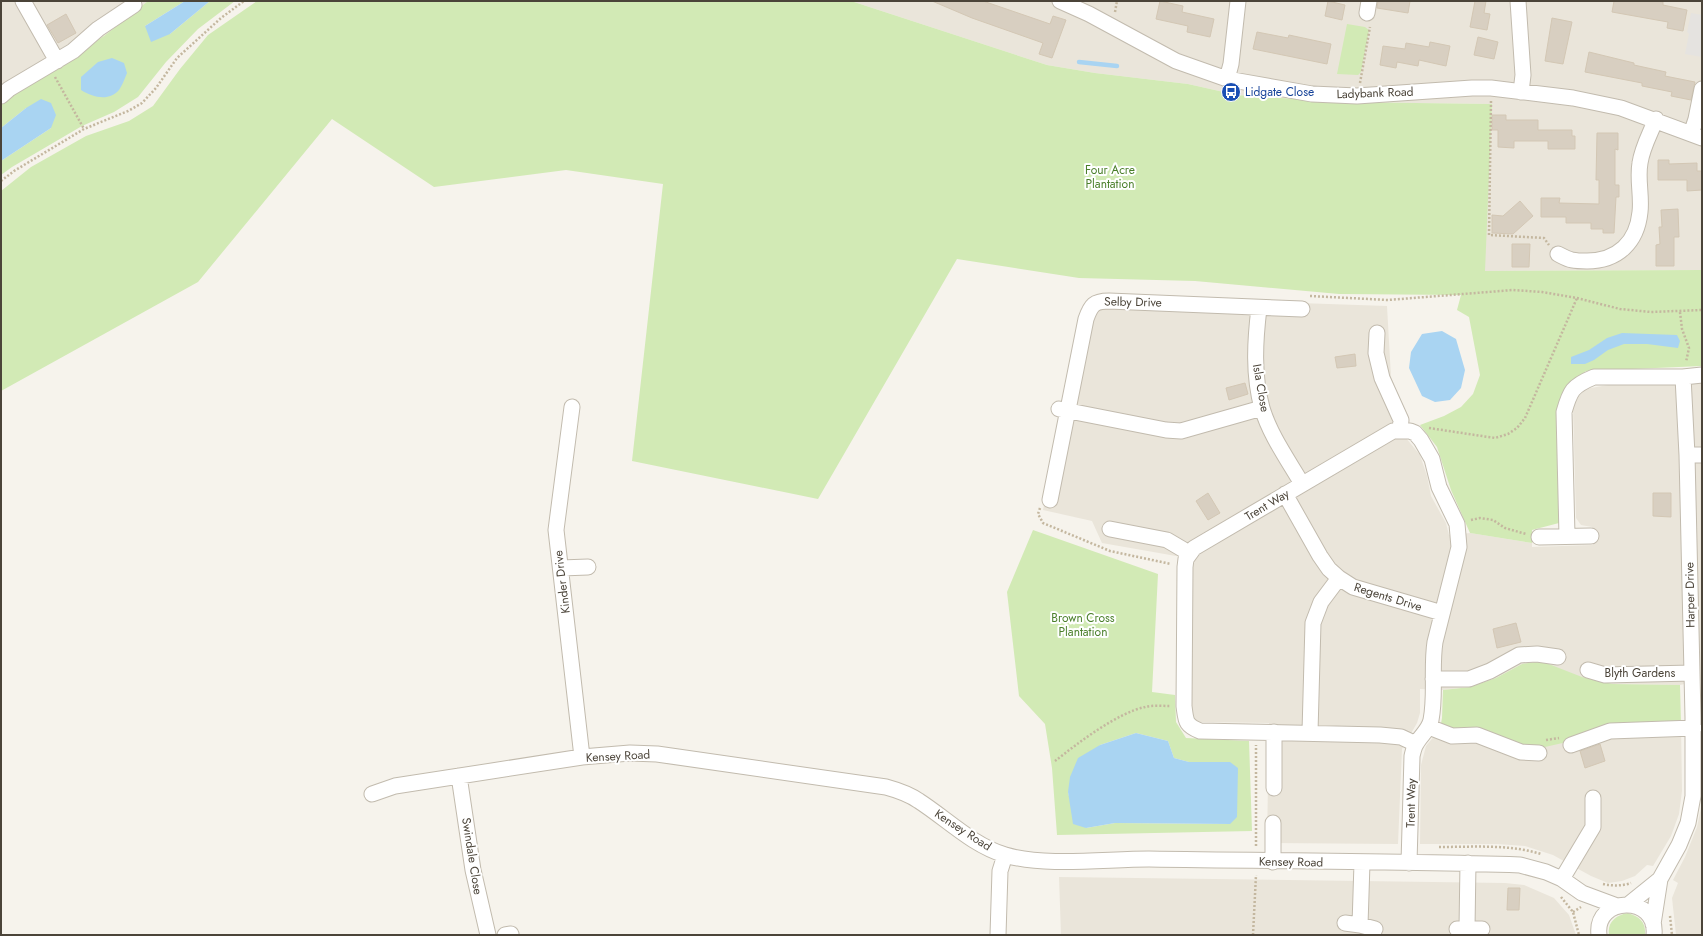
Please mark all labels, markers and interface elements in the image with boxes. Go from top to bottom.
bus stop icon: Lidgate Close [1220,81,1242,103]
place label: Lidgate Close [1245,83,1314,101]
street label: Ladybank Road [1336,83,1414,103]
park label: Four Acre Plantation [1085,161,1135,193]
street label: Selby Drive [1104,292,1162,312]
street label: Isla Close [1248,363,1274,413]
street label: Trent Way [1241,484,1293,525]
street label: Kinder Drive [549,549,575,615]
street label: Harper Drive [1680,562,1700,628]
street label: Regents Drive [1352,578,1424,616]
park label: Brown Cross Plantation [1051,609,1115,641]
street label: Blyth Gardens [1605,664,1676,682]
street label: Kensey Road [585,745,651,767]
street label: Trent Way [1402,778,1420,828]
street label: Kensey Road [931,805,995,855]
street label: Swindale Close [457,816,487,896]
street label: Kensey Road [1259,852,1323,872]

